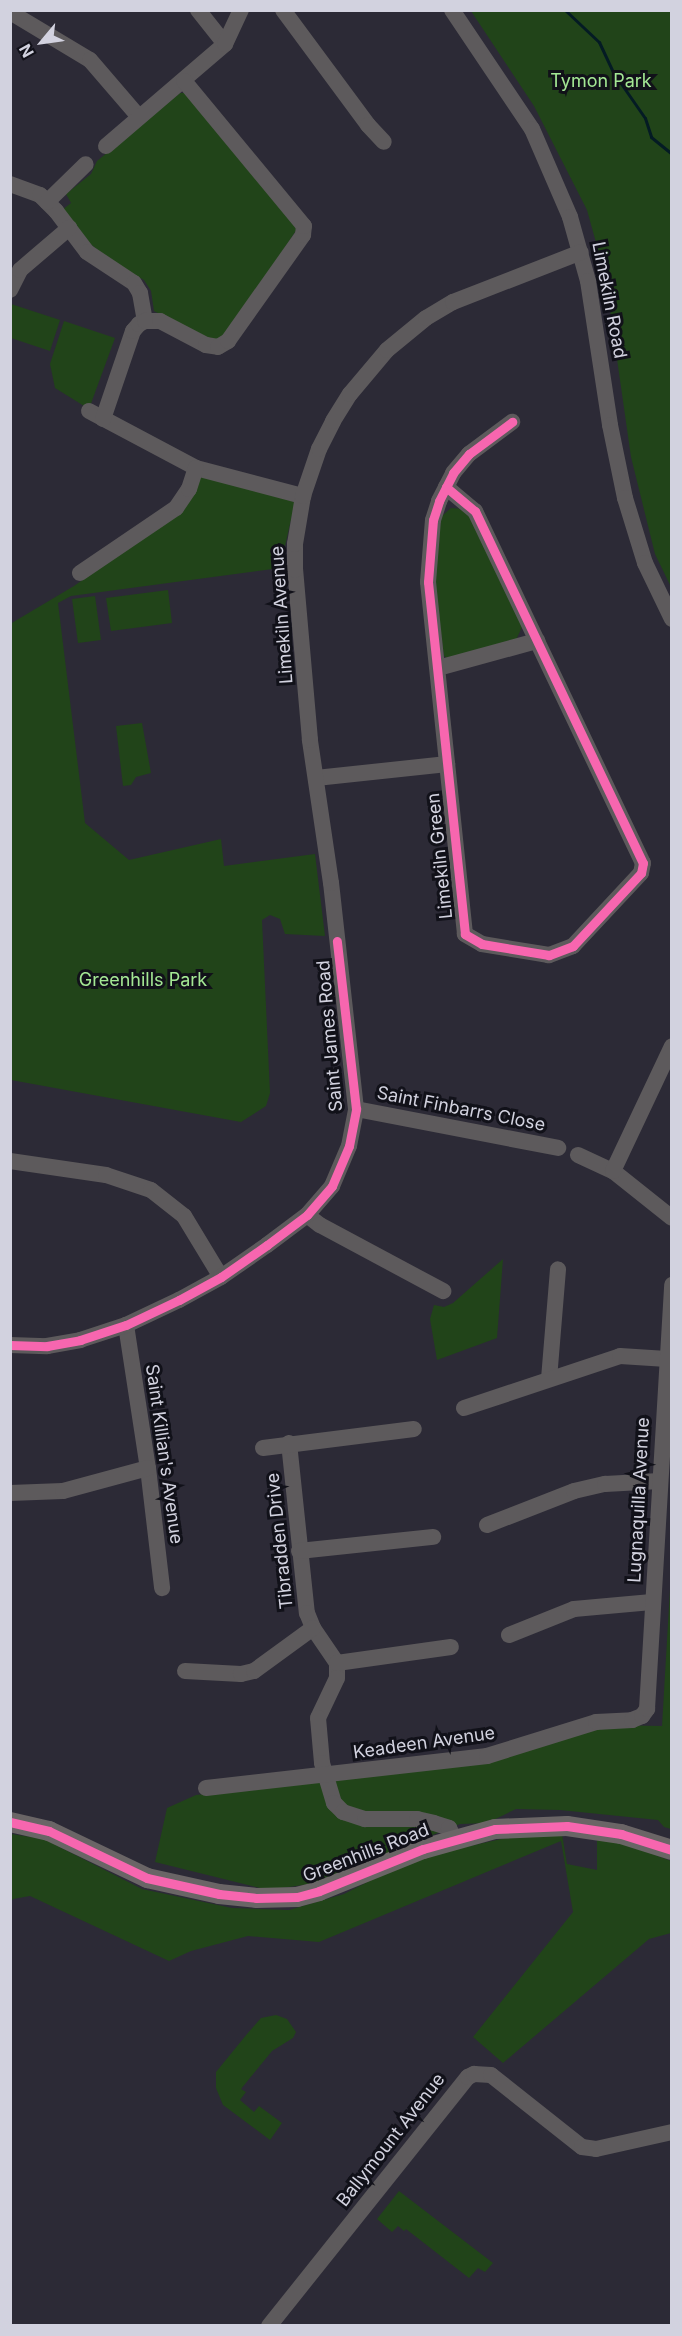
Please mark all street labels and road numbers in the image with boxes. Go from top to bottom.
street label: Limekiln Road [587,240,631,360]
street label: Limekiln Avenue [266,545,298,685]
street label: Limekiln Green [423,792,457,920]
street label: Saint James Road [313,959,347,1113]
street label: Saint Finbarrs Close [375,1082,547,1136]
street label: Saint Killian's Avenue [141,1363,187,1545]
street label: Lugnaquilla Avenue [624,1417,654,1583]
street label: Tibradden Drive [262,1472,298,1610]
street label: Keadeen Avenue [352,1722,496,1764]
street label: Greenhills Road [300,1819,432,1887]
street label: Ballymount Avenue [332,2069,450,2211]

